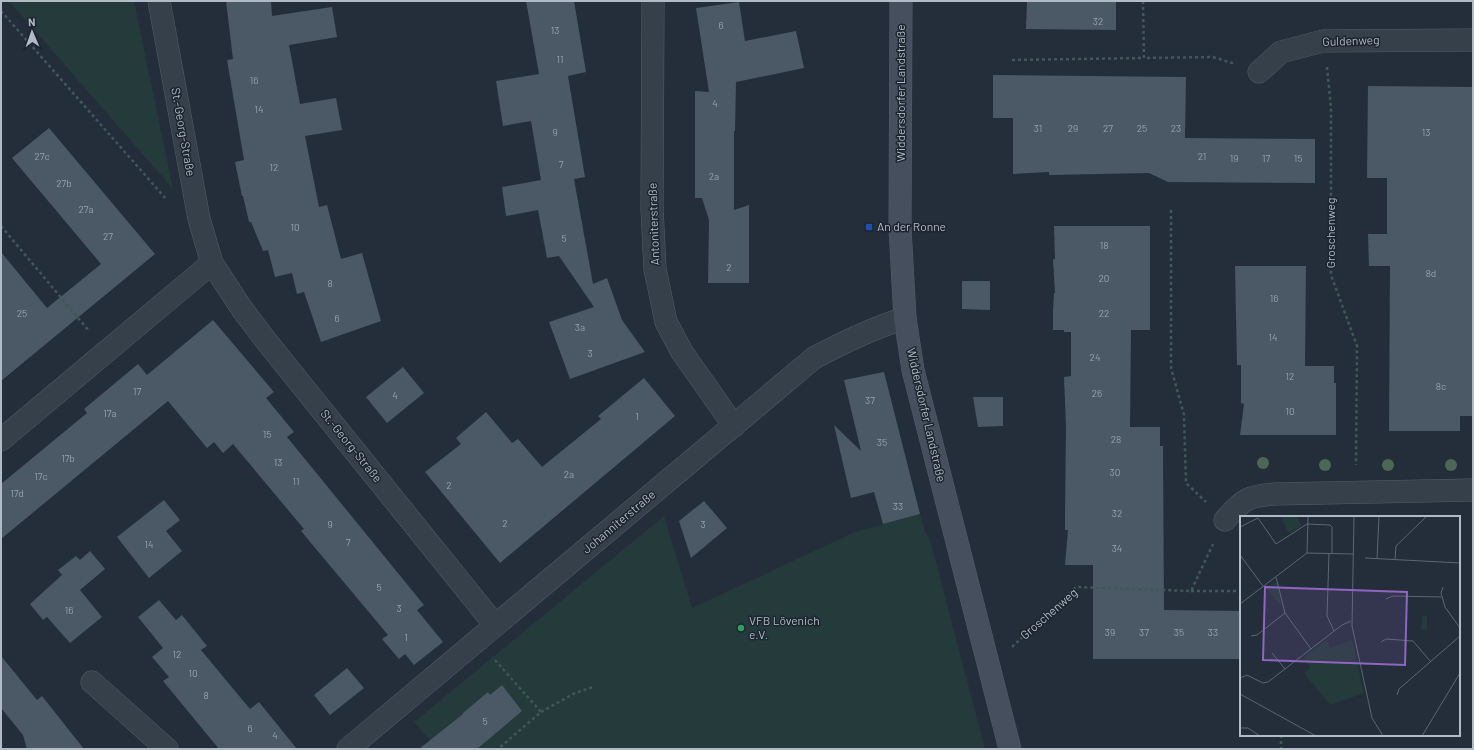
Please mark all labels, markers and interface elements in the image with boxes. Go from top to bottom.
north arrow [12,12,52,52]
text: N [28,15,36,28]
house number: 32 [1093,15,1103,27]
house number: 6 [718,19,724,31]
house number: 13 [551,24,559,36]
street label: Widdersdorfer Landstraße [893,24,907,162]
street label: Guldenweg [1322,32,1380,48]
house number: 11 [556,53,564,65]
house number: 16 [250,74,258,86]
street label: St.-Georg-Straße [169,86,199,177]
house number: 4 [712,97,718,109]
house number: 14 [254,103,264,115]
house number: 31 [1034,122,1042,134]
house number: 29 [1068,122,1078,134]
house number: 27 [1103,122,1113,134]
house number: 25 [1137,122,1147,134]
house number: 23 [1171,122,1181,134]
house number: 9 [552,126,558,138]
house number: 13 [1422,126,1430,138]
house number: 27c [34,150,50,162]
house number: 21 [1198,150,1206,162]
house number: 19 [1230,152,1238,164]
house number: 17 [1262,152,1270,164]
house number: 15 [1294,152,1302,164]
house number: 7 [559,158,564,170]
house number: 12 [270,161,278,173]
house number: 2a [709,170,719,182]
house number: 27b [56,177,72,189]
street label: Antoniterstraße [645,183,661,266]
street label: Groschenweg [1323,198,1337,268]
house number: 27a [78,203,94,215]
place label: An der Ronne [877,219,946,233]
house number: 10 [290,221,300,233]
marker: An der Ronne [864,222,874,232]
house number: 27 [103,230,113,242]
house number: 5 [561,232,567,244]
house number: 18 [1100,239,1108,251]
house number: 2 [726,261,732,273]
house number: 8d [1426,267,1436,279]
house number: 20 [1098,272,1110,284]
house number: 8 [327,277,333,289]
house number: 16 [1270,292,1278,304]
house number: 25 [17,307,27,319]
house number: 22 [1099,307,1109,319]
house number: 6 [334,312,340,324]
house number: 3a [575,321,585,333]
house number: 14 [1268,331,1278,343]
street label: Widdersdorfer Landstraße [905,346,949,483]
house number: 3 [587,347,593,359]
house number: 24 [1090,351,1100,363]
house number: 12 [1286,370,1294,382]
house number: 8c [1436,380,1446,392]
house number: 17 [133,385,141,397]
house number: 26 [1092,387,1102,399]
house number: 4 [392,389,398,401]
house number: 37 [865,394,875,406]
house number: 10 [1285,405,1295,417]
street label: St.-Georg-Straße [318,406,385,485]
house number: 17a [103,407,117,419]
house number: 1 [635,410,639,422]
house number: 15 [263,428,271,440]
house number: 28 [1111,433,1121,445]
house number: 35 [877,436,887,448]
house number: 17b [61,452,75,464]
house number: 13 [274,456,282,468]
house number: 30 [1110,466,1120,478]
house number: 2a [564,468,574,480]
house number: 17c [34,470,48,482]
house number: 11 [292,475,300,487]
house number: 2 [446,479,452,491]
house number: 17d [10,487,24,499]
street label: Johanniterstraße [579,487,658,556]
house number: 33 [893,500,903,512]
house number: 32 [1112,507,1122,519]
inset map [1240,516,1460,736]
house number: 2 [502,517,508,529]
house number: 9 [327,518,333,530]
house number: 3 [700,518,706,530]
house number: 7 [346,536,351,548]
house number: 14 [144,538,154,550]
house number: 34 [1112,542,1122,554]
house number: 5 [376,581,382,593]
street label: Groschenweg [1017,585,1080,642]
house number: 3 [396,602,402,614]
house number: 16 [65,604,73,616]
place label: VFB Lövenich e.V. [749,613,820,641]
marker: VFB Lövenich e.V. [736,623,746,633]
house number: 39 [1105,626,1115,638]
house number: 37 [1139,626,1149,638]
house number: 35 [1174,626,1184,638]
house number: 33 [1208,626,1218,638]
house number: 1 [404,631,408,643]
house number: 12 [173,648,181,660]
house number: 10 [188,667,198,679]
house number: 8 [203,689,209,701]
house number: 5 [482,715,488,727]
house number: 6 [247,722,253,734]
house number: 4 [272,729,278,741]

